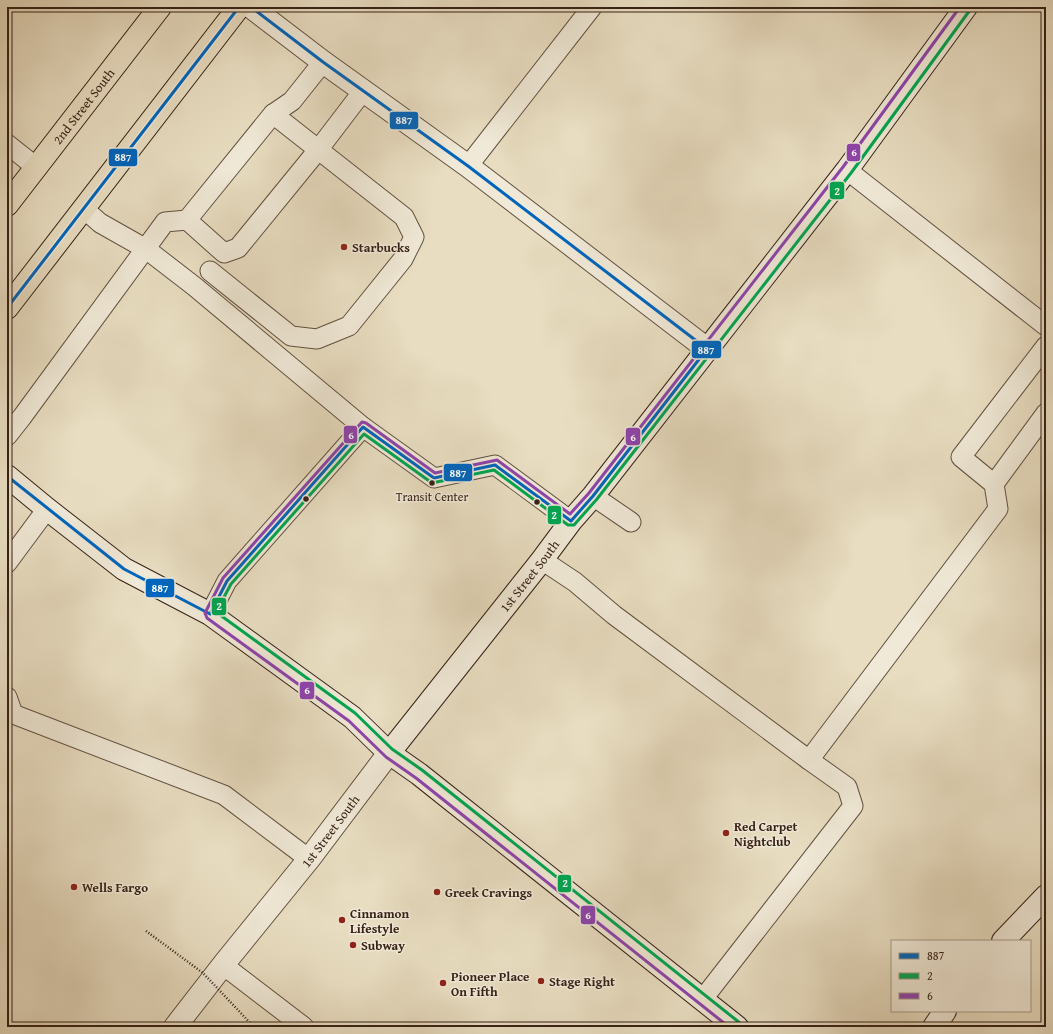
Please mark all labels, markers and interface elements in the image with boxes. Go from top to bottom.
street label: 2nd Street South [48,64,119,148]
line badge: 887 [389,111,419,130]
text: 887 [395,112,413,128]
line badge: 6 [846,143,861,162]
text: 6 [851,144,857,160]
line badge: 887 [108,148,138,167]
text: 887 [114,149,132,165]
line badge: 2 [829,181,845,200]
text: 2 [834,183,840,199]
place label: Starbucks [352,238,410,257]
marker: Starbucks [339,242,349,252]
line badge: 887 [691,340,722,359]
text: 887 [697,342,715,358]
line badge: 6 [343,425,358,444]
text: 6 [348,427,354,443]
line badge: 6 [625,427,641,446]
text: 6 [630,429,636,445]
line badge: 887 [443,463,473,482]
text: 887 [449,465,467,481]
marker: Transit Center [427,478,437,488]
place label: Transit Center [396,488,468,505]
unlabelled marker [301,494,311,504]
unlabelled marker [532,497,542,507]
line badge: 2 [547,505,562,525]
text: 2 [551,507,557,523]
street label: 1st Street South [495,535,564,616]
line badge: 887 [145,578,175,598]
text: 887 [151,580,169,596]
line badge: 2 [211,597,227,616]
text: 2 [216,598,222,614]
line badge: 6 [299,681,315,700]
text: 6 [304,682,310,698]
street label: 1st Street South [296,790,364,871]
place label: Red Carpet Nightclub [734,817,798,851]
marker: Red Carpet Nightclub [721,828,731,838]
line badge: 2 [557,874,572,893]
text: 2 [562,875,568,891]
place label: Wells Fargo [82,878,148,897]
marker: Wells Fargo [69,882,79,892]
place label: Greek Cravings [445,883,533,902]
marker: Greek Cravings [432,887,442,897]
place label: Cinnamon Lifestyle [350,904,409,938]
line badge: 6 [580,905,596,925]
text: 6 [585,907,591,923]
marker: Cinnamon Lifestyle [337,915,347,925]
place label: Subway [361,936,405,955]
marker: Subway [348,940,358,950]
legend [891,940,1031,1012]
text: 887 [927,947,945,964]
place label: Pioneer Place On Fifth [451,967,529,1001]
text: 2 [927,967,933,984]
place label: Stage Right [549,972,615,991]
marker: Stage Right [536,976,546,986]
marker: Pioneer Place On Fifth [438,978,448,988]
text: 6 [927,987,933,1004]

